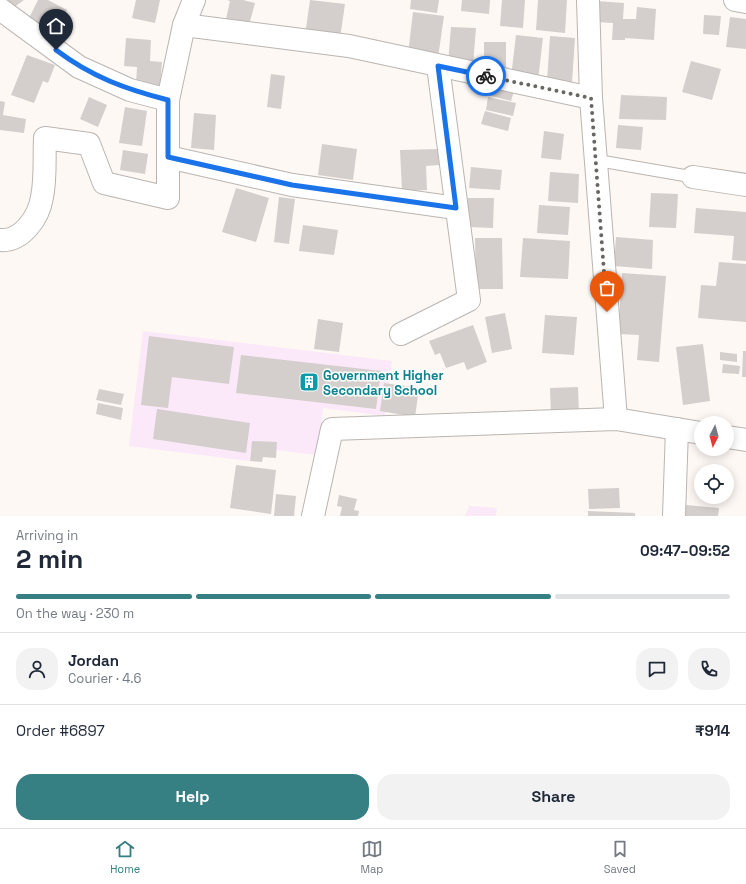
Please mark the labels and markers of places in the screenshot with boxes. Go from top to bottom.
pin [39,9,73,50]
pin [590,271,624,312]
place label: Government Higher Secondary School [323,367,444,399]
building icon: Government Higher Secondary School [298,371,320,393]

